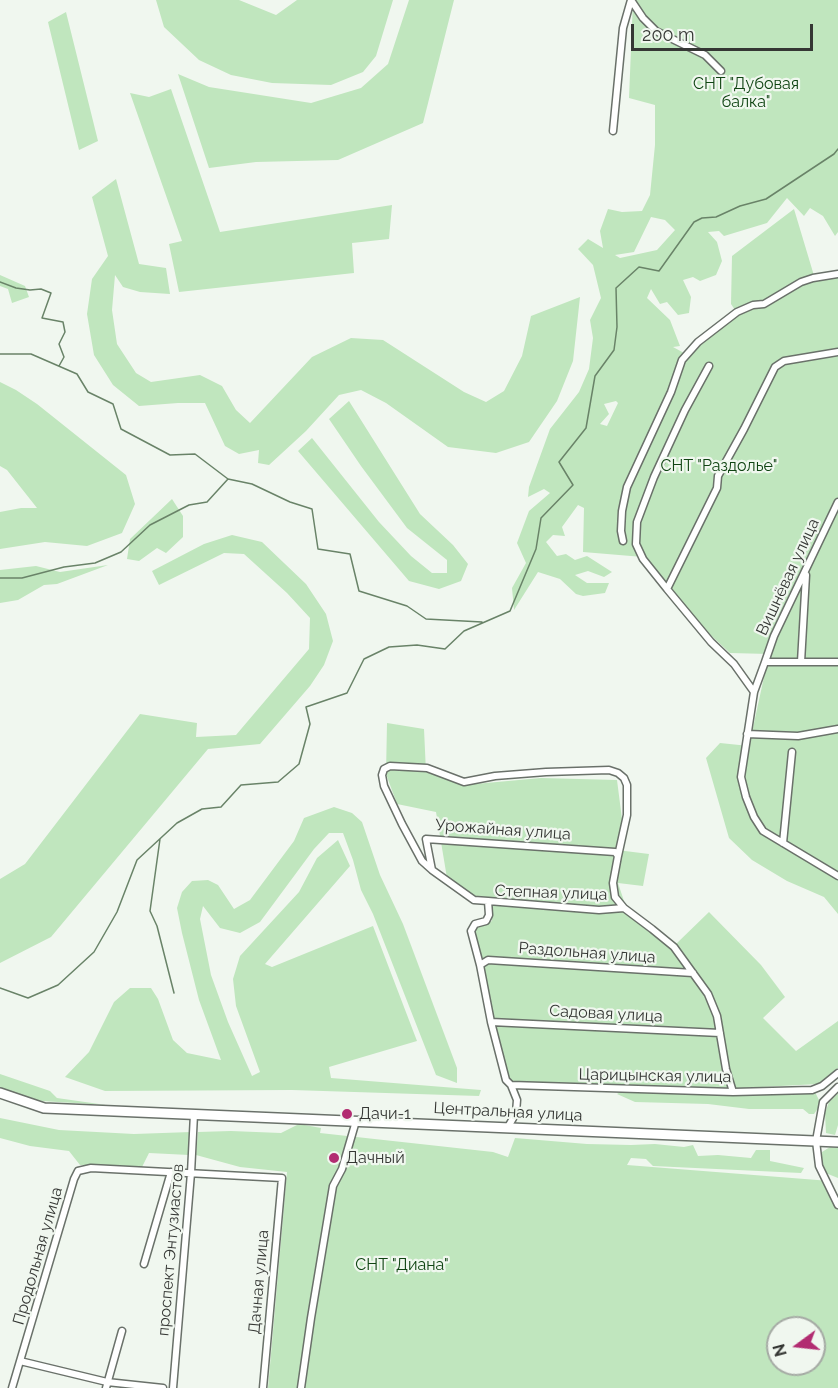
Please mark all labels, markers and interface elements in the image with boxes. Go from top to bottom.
scale bar [634,12,816,50]
text: 200 m [642,24,695,45]
park label: СНТ "Дубовая балка" [693,74,799,112]
park label: СНТ "Раздолье" [661,456,777,476]
street label: Вишнёвая улица [753,516,823,638]
street label: Урожайная улица [435,816,571,844]
street label: Степная улица [494,881,608,905]
street label: Раздольная улица [518,939,656,967]
street label: Садовая улица [549,1001,663,1027]
street label: Царицынская улица [579,1065,731,1087]
street label: Центральная улица [433,1099,583,1125]
place label: Дачи-1 [359,1104,411,1124]
marker: Дачи-1 [340,1107,354,1121]
place label: Дачный [346,1148,405,1168]
marker: Дачный [327,1151,341,1165]
street label: проспект Энтузиастов [154,1163,188,1337]
street label: Продольная улица [9,1185,67,1327]
street label: Дачная улица [245,1229,273,1335]
park label: СНТ "Диана" [355,1255,449,1275]
north arrow [766,1316,826,1376]
text: N [769,1342,791,1359]

